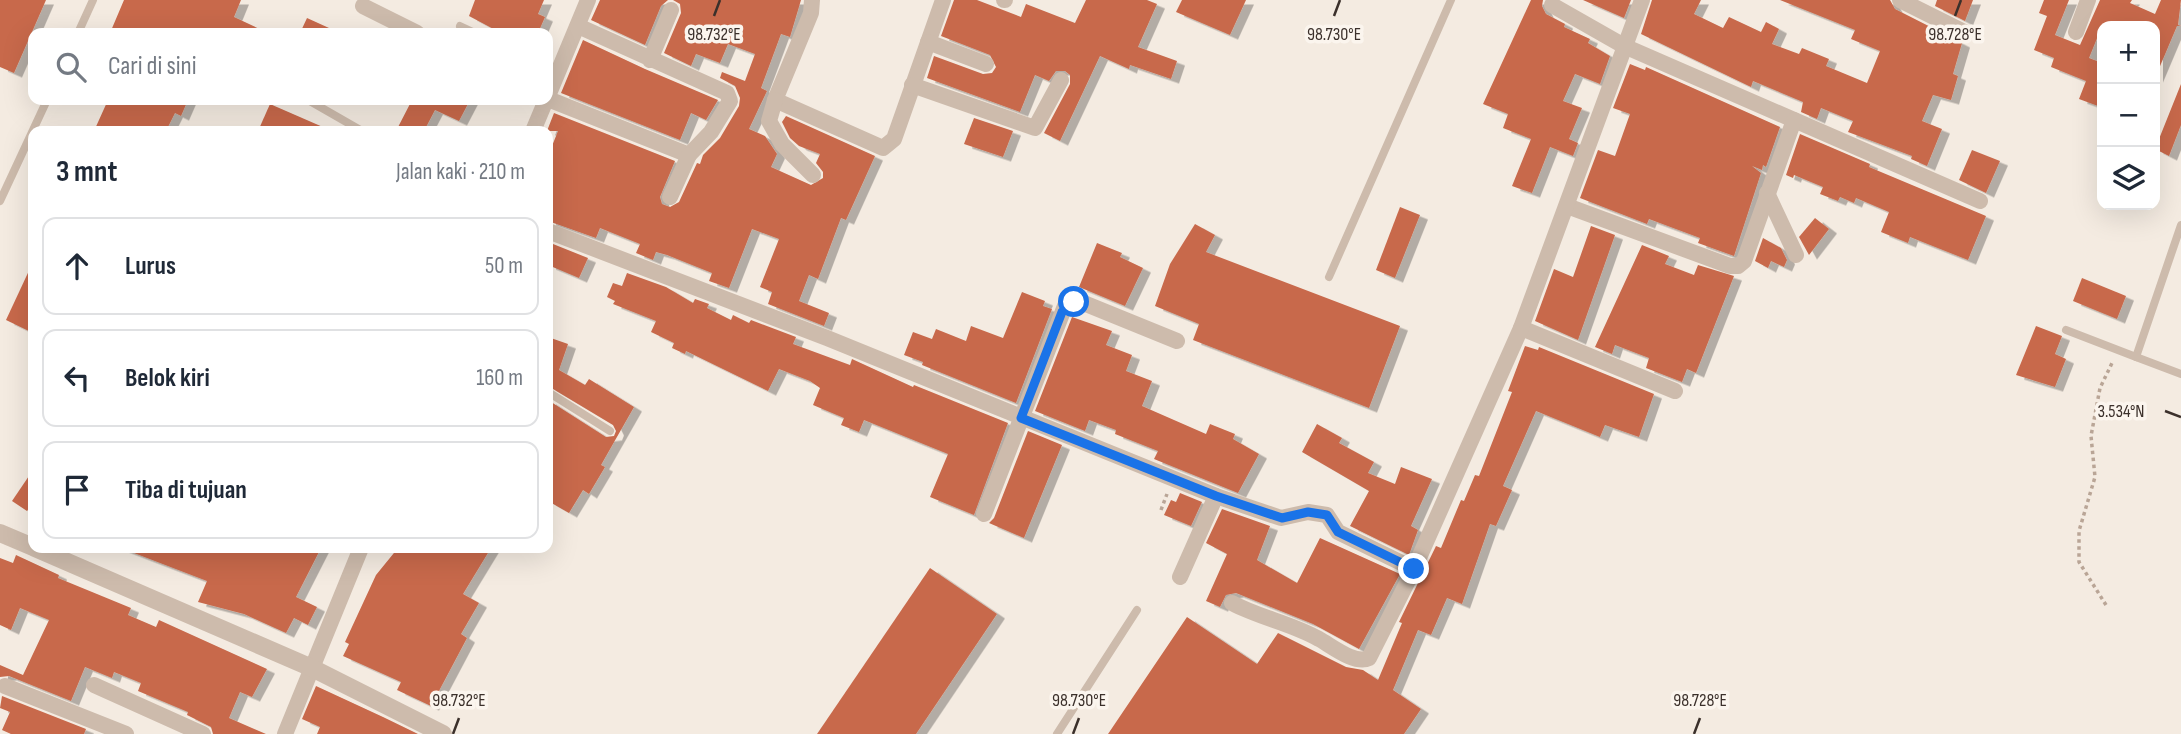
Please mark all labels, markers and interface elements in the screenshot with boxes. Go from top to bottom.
map controls [2097,21,2160,210]
button: + [2097,21,2160,84]
text: 98.732°E [687,24,741,45]
text: 98.730°E [1307,24,1361,45]
text: 98.728°E [1928,24,1982,45]
search box [28,28,553,105]
icon: search [52,48,90,86]
text: Cari di sini [108,51,197,82]
button: − [2097,84,2160,147]
button: layers [2097,147,2160,210]
text: 3 mnt [56,154,117,190]
text: Jalan kaki · 210 m [396,158,525,186]
icon: ahead [58,247,96,285]
text: Lurus [125,251,176,282]
text: 50 m [485,252,523,280]
route start [1058,286,1089,317]
icon: left [58,359,96,397]
text: Belok kiri [125,363,210,394]
text: 160 m [476,364,523,392]
text: 3.534°N [2097,401,2145,422]
icon: arrive [58,471,96,509]
text: Tiba di tujuan [125,475,247,506]
route end [1398,553,1429,584]
text: 98.732°E [432,690,486,711]
text: 98.730°E [1052,690,1106,711]
text: 98.728°E [1673,690,1727,711]

